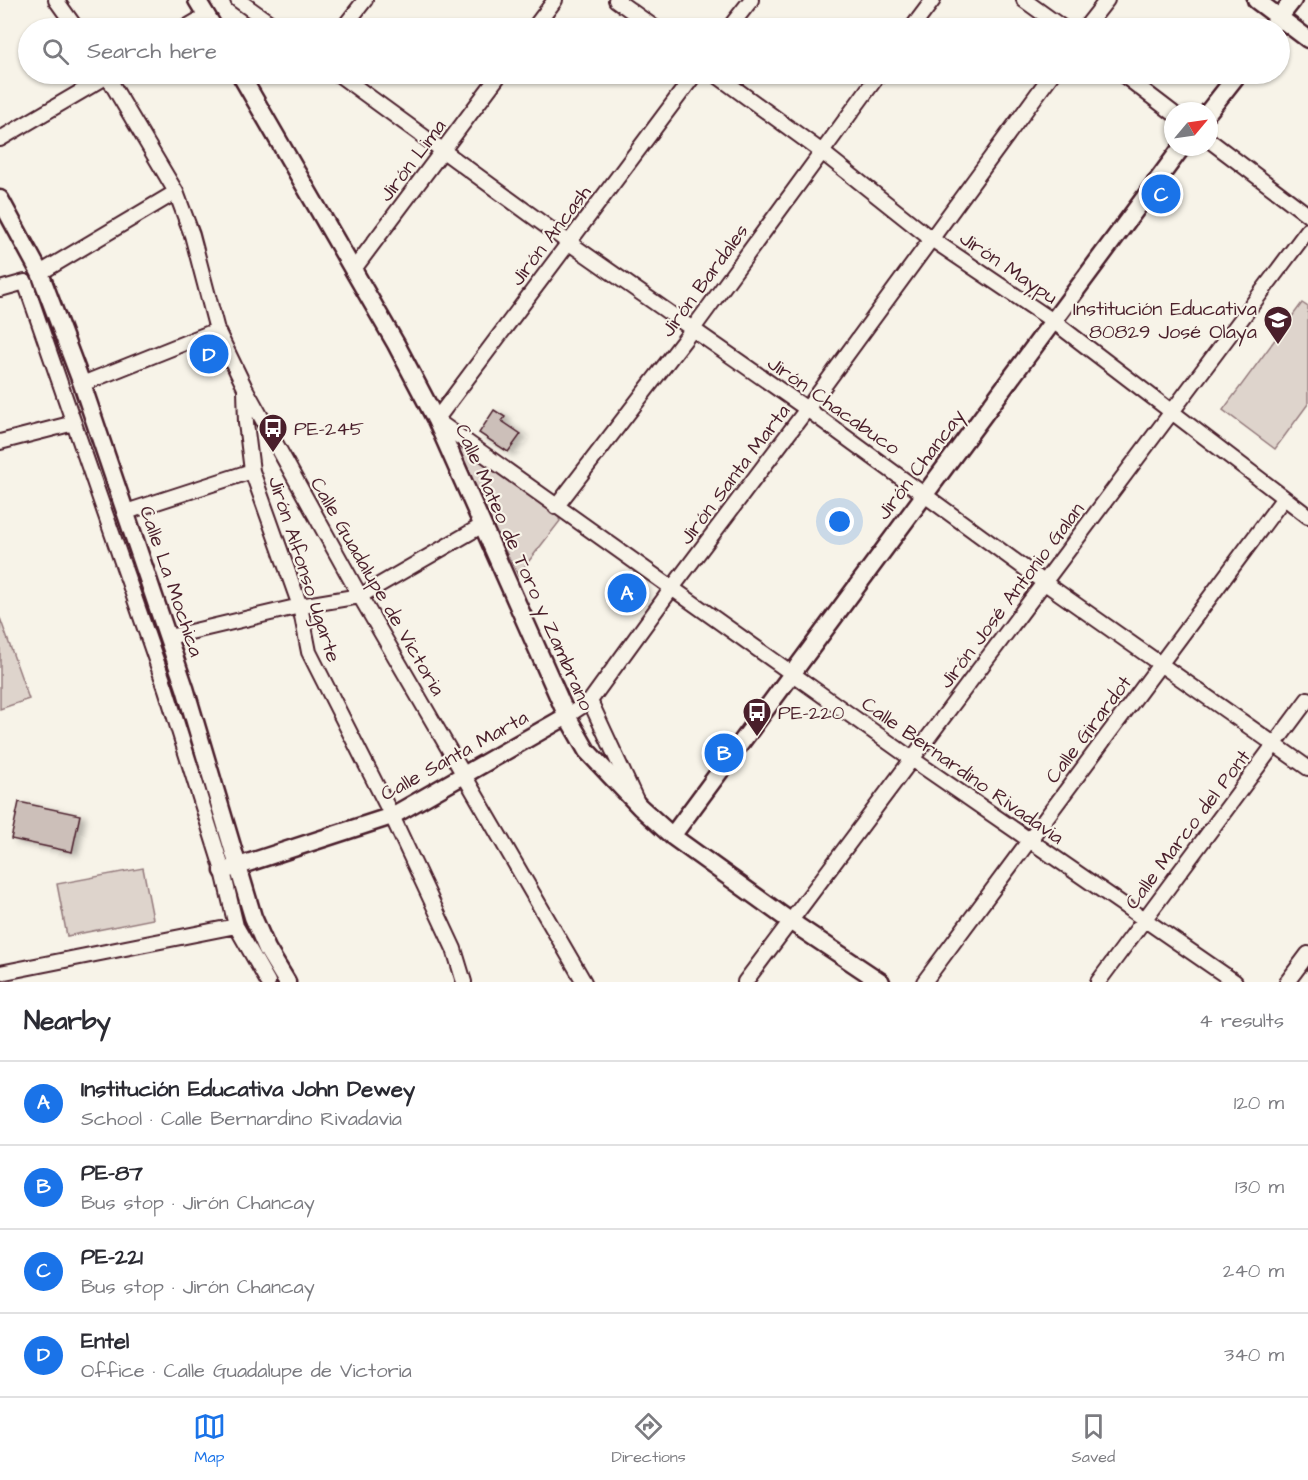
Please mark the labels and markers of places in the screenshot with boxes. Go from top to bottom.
pin: C [1142,172,1180,216]
place label: Institución Educativa 80829 José Olaya [1073,295,1257,347]
school or university icon: Institución Educativa 80829 José Olaya [1262,304,1294,346]
pin: D [190,332,228,376]
bus stop icon: PE-245 [257,412,289,454]
place label: PE-245 [294,415,364,443]
pin: A [608,570,646,616]
bus stop icon: PE-220 [741,696,773,738]
place label: PE-220 [778,699,845,727]
pin: B [704,730,744,776]

